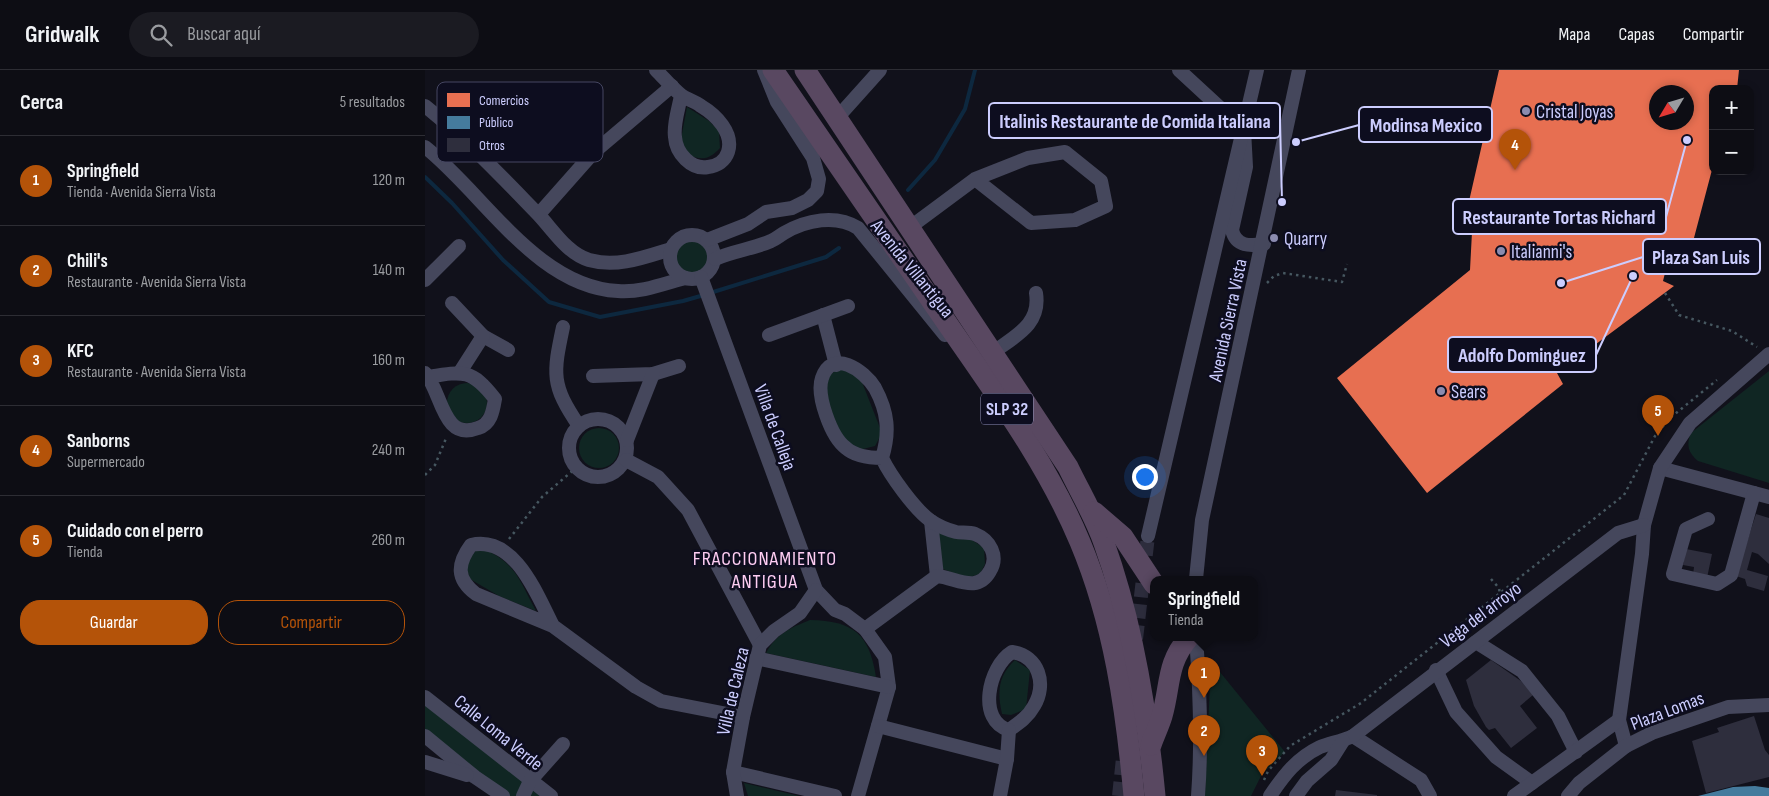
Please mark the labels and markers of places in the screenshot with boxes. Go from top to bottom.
place label: Cristal Joyas [1536,101,1614,124]
callout: Italinis Restaurante de Comida Italiana [989,103,1280,138]
marker: Cristal Joyas [1520,105,1532,117]
callout: Modinsa Mexico [1359,107,1492,142]
pin: 4 [1499,129,1531,170]
callout: Restaurante Tortas Richard [1453,199,1666,234]
place label: Quarry [1284,228,1328,251]
marker: Quarry [1268,232,1280,244]
callout: Plaza San Luis [1643,239,1760,274]
place label: Italianni's [1511,241,1572,264]
marker: Italianni's [1495,245,1507,257]
callout: Adolfo Dominguez [1448,337,1596,372]
place label: Sears [1451,381,1486,404]
marker: Sears [1435,385,1447,397]
pin: 5 [1642,395,1674,436]
pin: 1 [1188,657,1220,698]
pin: 2 [1188,715,1220,756]
pin: 3 [1246,735,1278,776]

